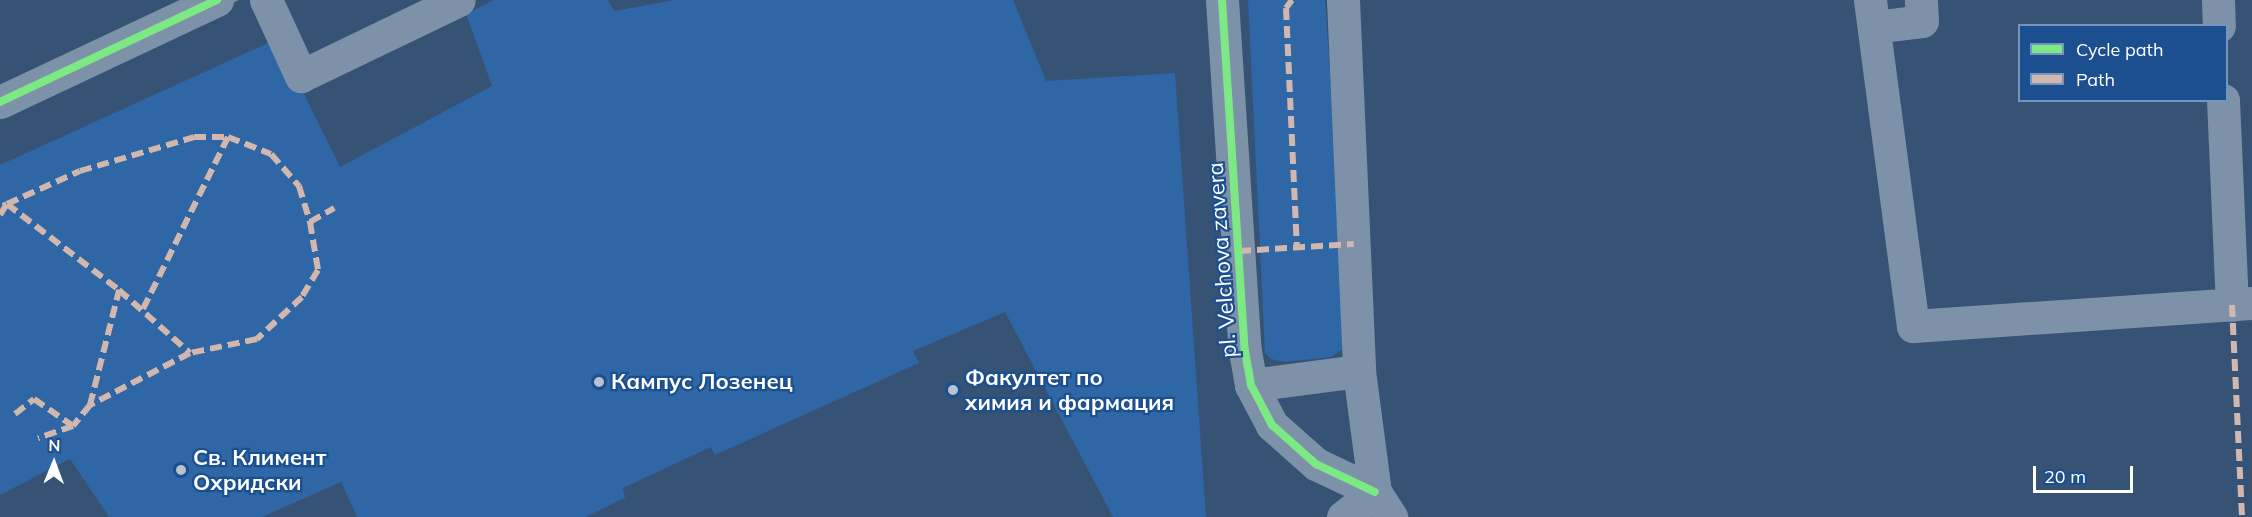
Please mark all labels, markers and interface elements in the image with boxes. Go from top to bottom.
legend [2018,24,2228,102]
text: Cycle path [2076,38,2163,61]
text: Path [2076,68,2115,91]
street label: pl. Velchova zavera [1202,161,1242,359]
place label: Факултет по химия и фармация [965,364,1174,416]
place label: Кампус Лозенец [611,369,793,395]
marker: Кампус Лозенец [592,375,606,389]
marker: Факултет по химия и фармация [946,383,960,397]
north arrow [24,433,84,493]
text: N [48,435,61,455]
place label: Св. Климент Охридски [193,444,326,496]
scale bar [2036,454,2136,492]
marker: Св. Климент Охридски [174,463,188,477]
text: 20 m [2044,465,2086,488]

